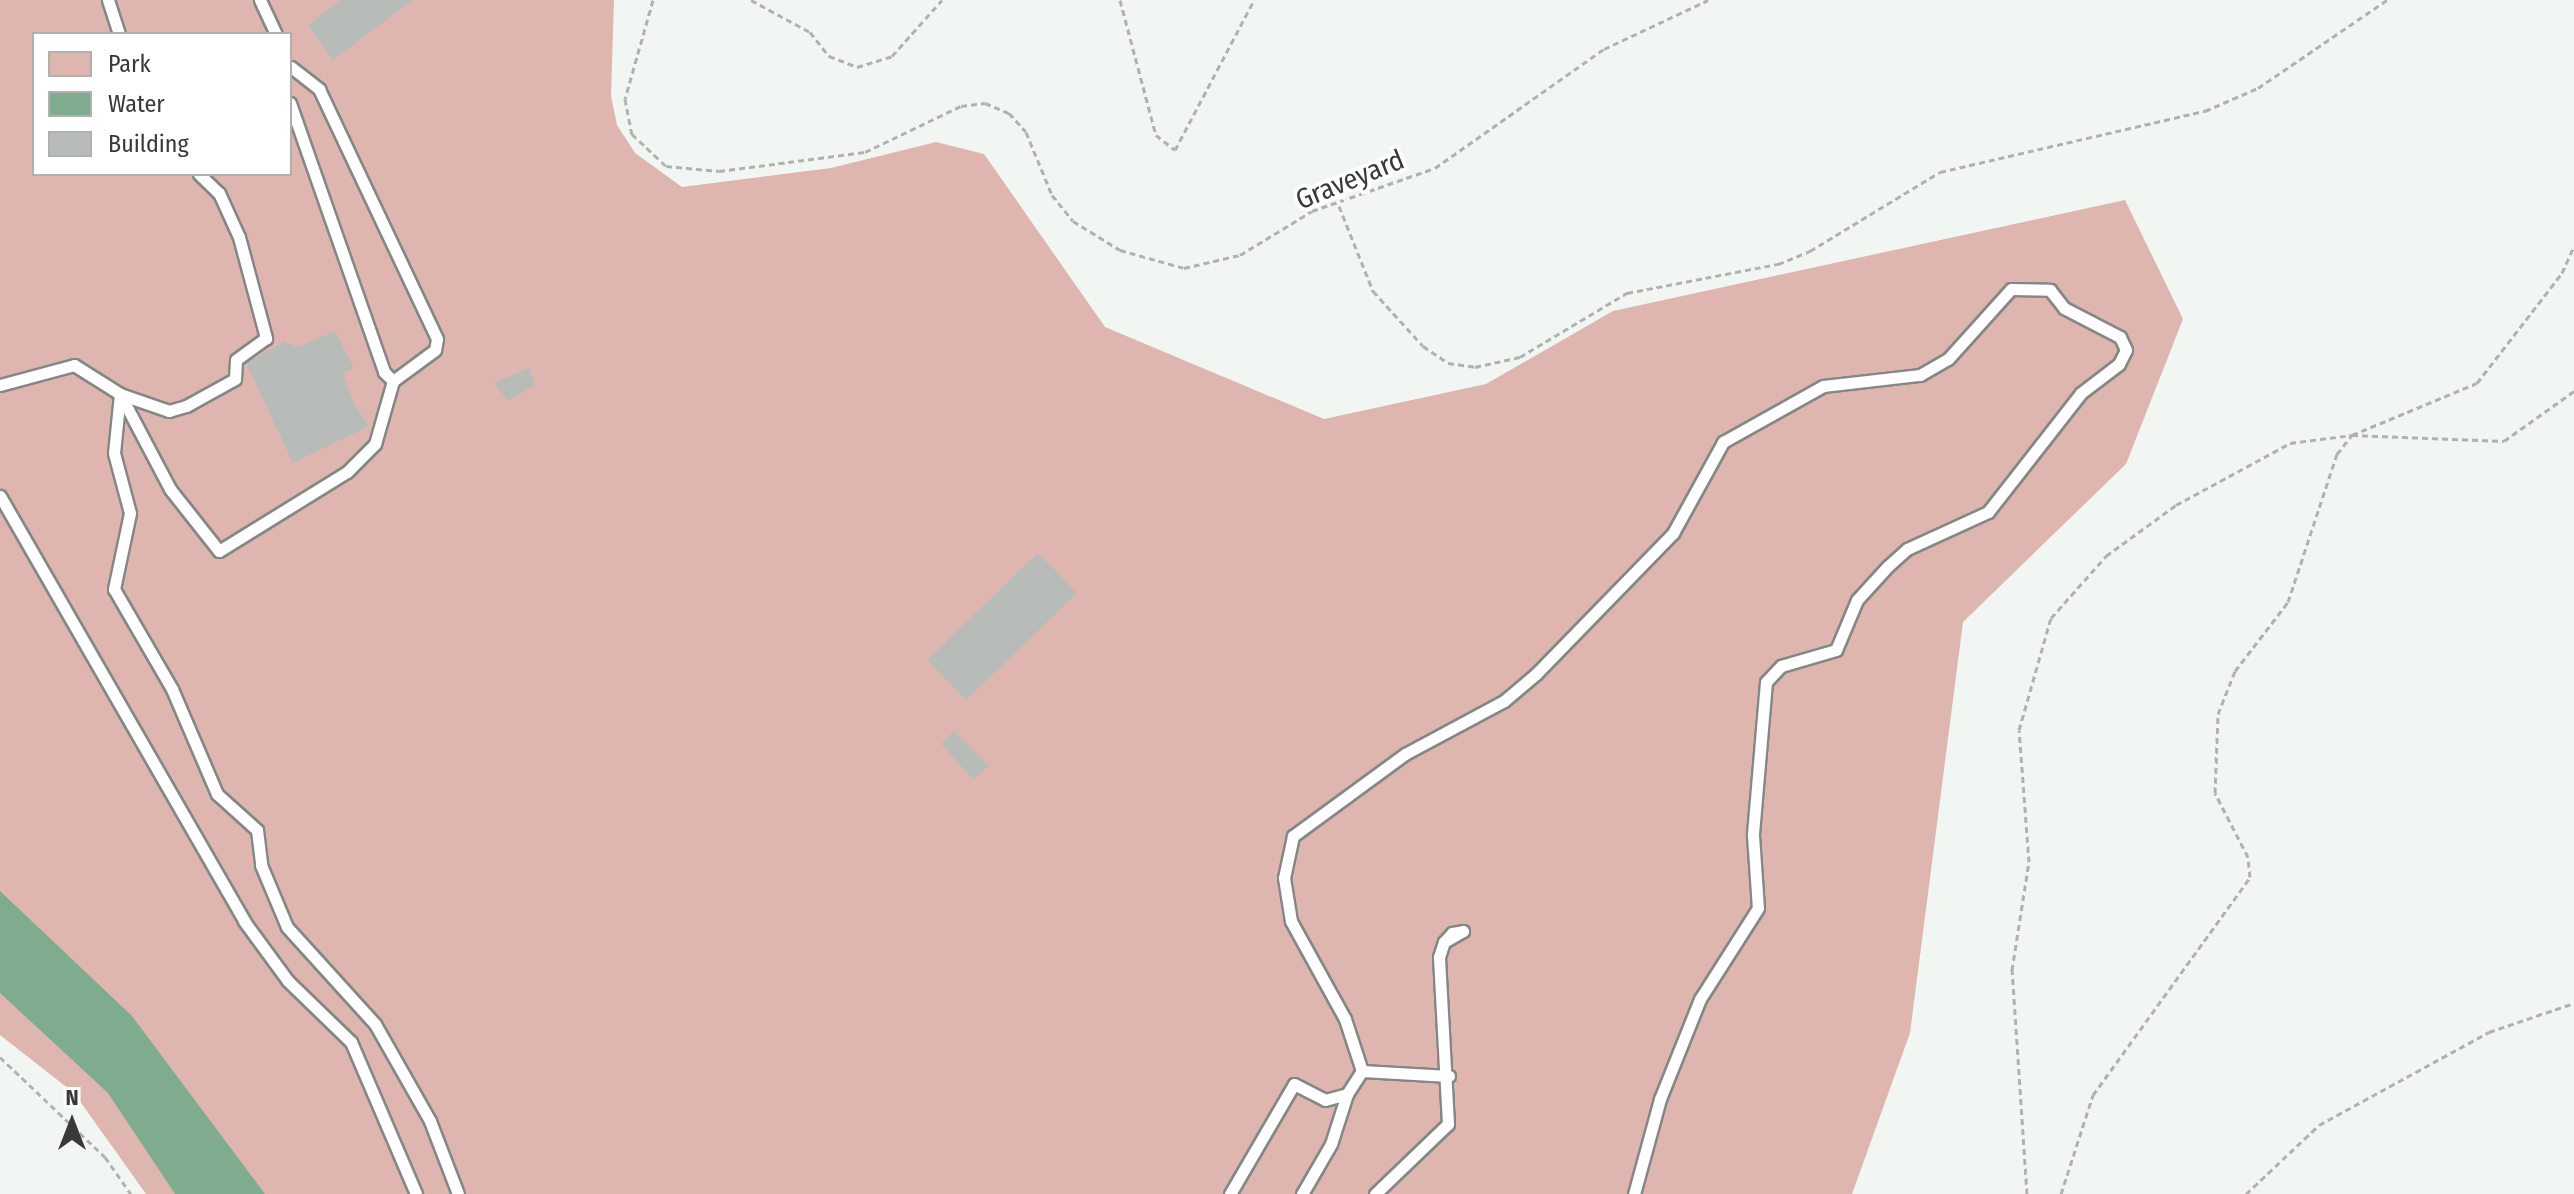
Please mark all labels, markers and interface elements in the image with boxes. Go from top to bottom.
legend [32,32,292,176]
text: Park [108,50,151,78]
text: Water [108,90,165,118]
text: Building [108,130,189,158]
street label: Graveyard [1291,143,1409,217]
north arrow [32,1082,112,1162]
text: N [65,1084,79,1111]

